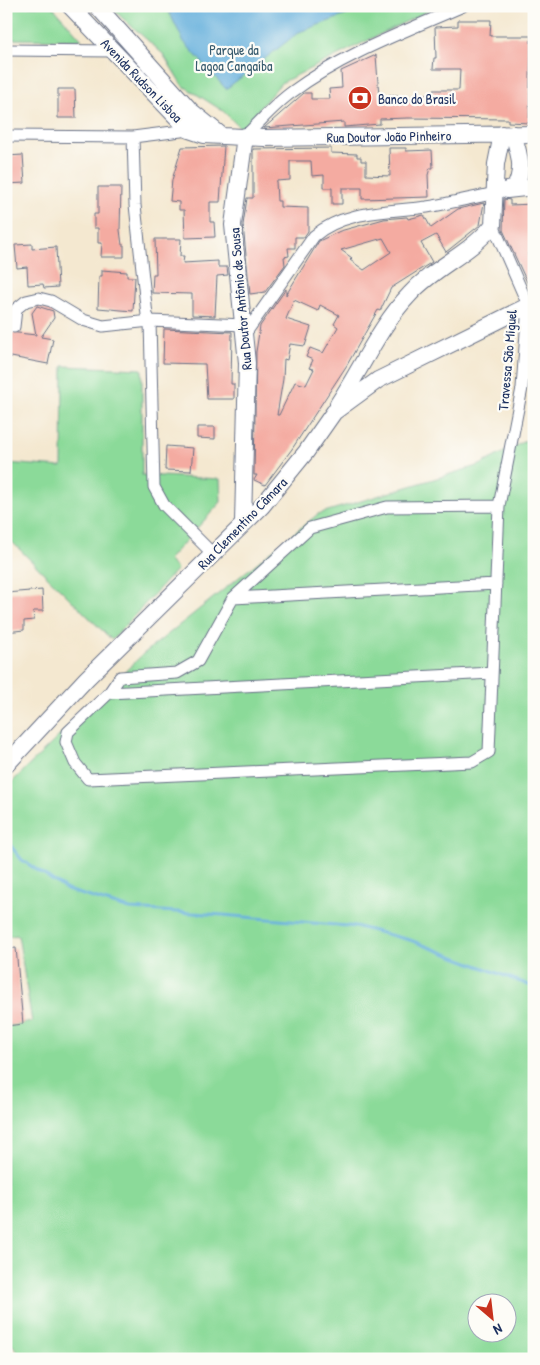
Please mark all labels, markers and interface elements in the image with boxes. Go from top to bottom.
street label: Avenida Rudson Lisboa [97,34,187,127]
park label: Parque da Lagoa Cangaíba [196,40,273,76]
bank icon: Banco do Brasil [347,85,373,111]
place label: Banco do Brasil [378,89,456,108]
street label: Rua Doutor João Pinheiro [327,125,452,147]
street label: Rua Doutor Antônio de Sousa [224,227,256,371]
street label: Travessa São Miguel [493,308,522,411]
street label: Rua Clementino Câmara [193,472,291,573]
north arrow [468,1292,518,1342]
text: N [490,1320,506,1340]

